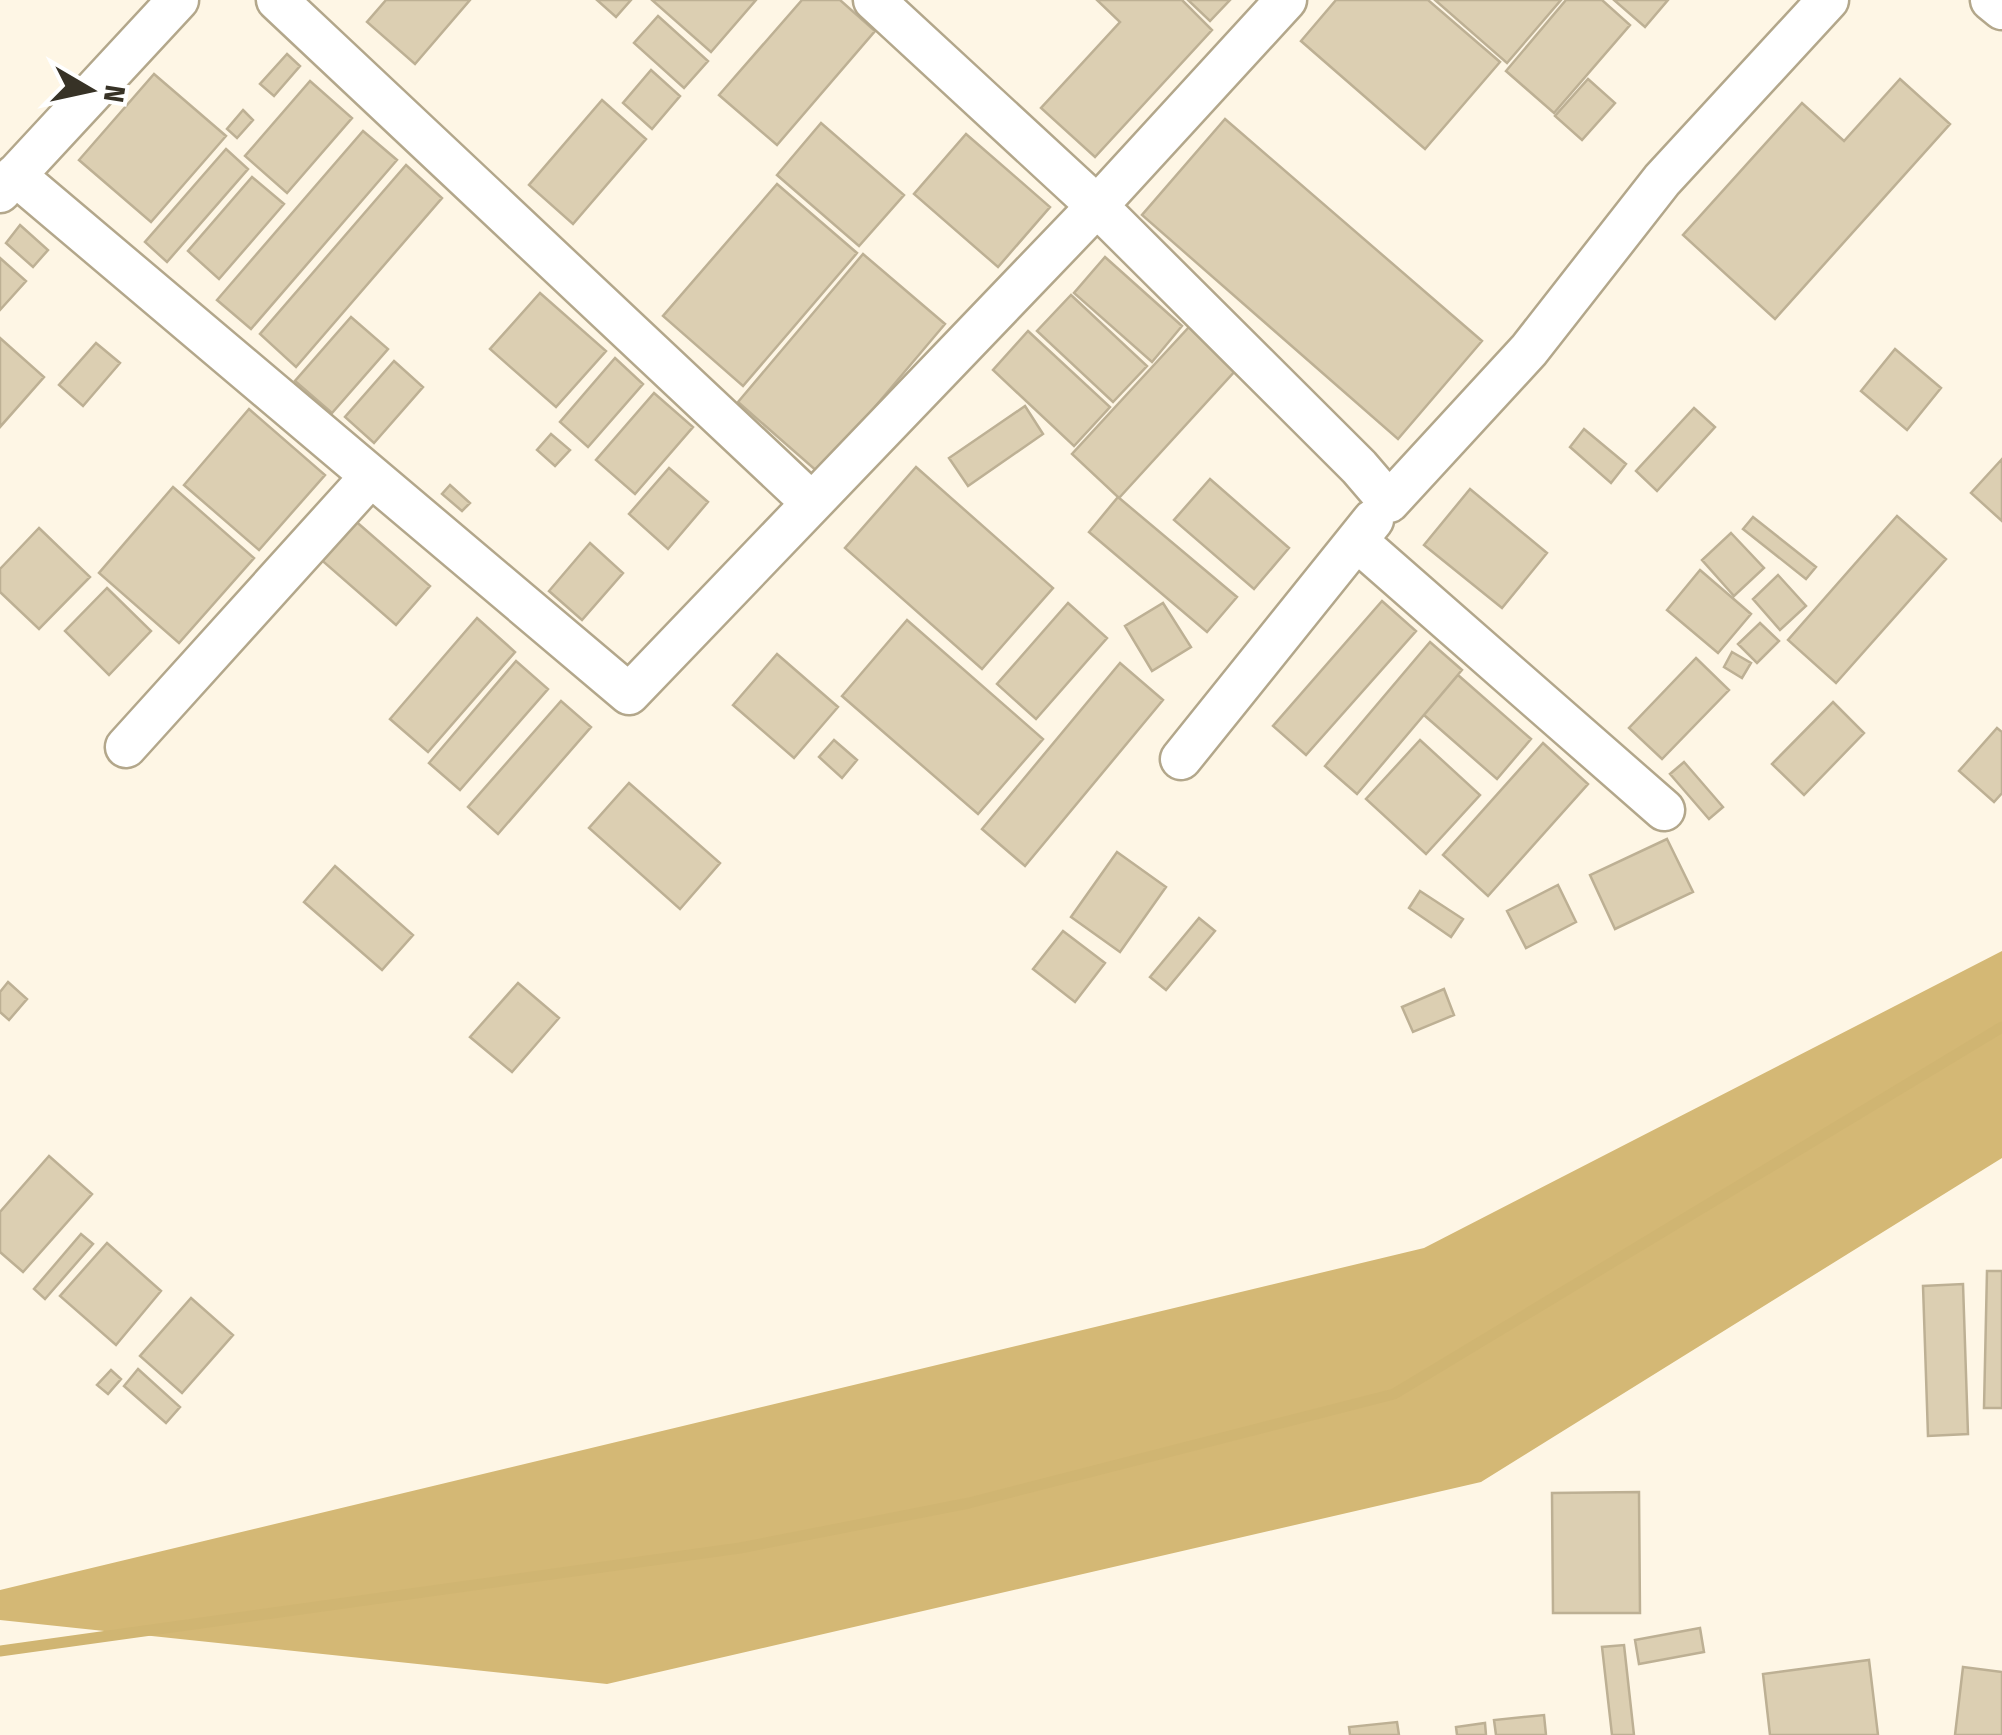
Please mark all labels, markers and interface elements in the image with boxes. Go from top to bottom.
north arrow [40,40,140,140]
text: N [97,83,132,105]

